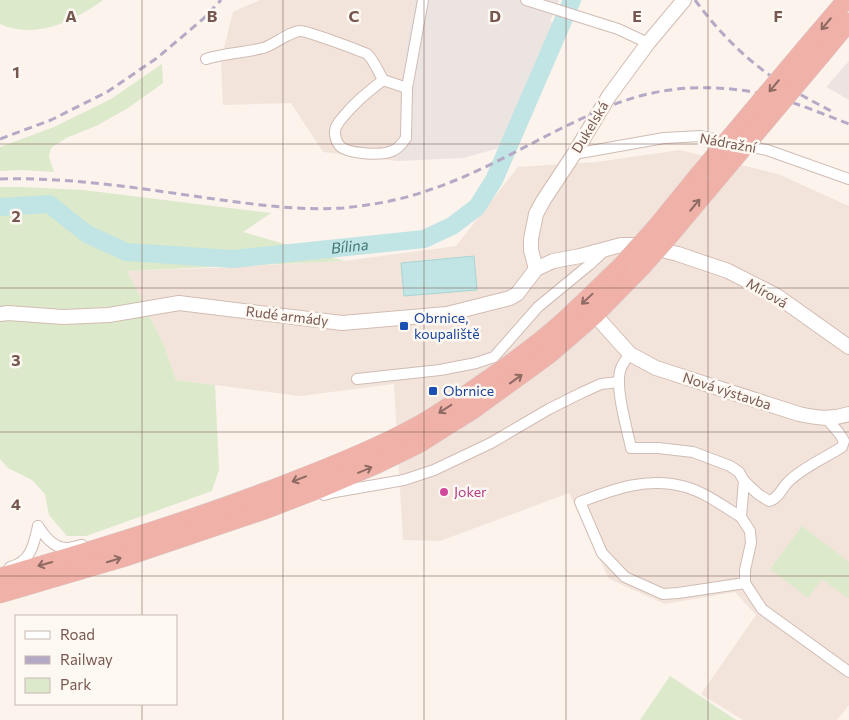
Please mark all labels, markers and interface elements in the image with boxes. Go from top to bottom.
text: A [65,6,77,25]
text: B [207,6,218,25]
text: C [349,6,360,25]
text: D [489,6,501,25]
text: E [632,6,642,25]
text: F [773,6,783,25]
one-way arrow [820,17,831,30]
text: 1 [12,62,20,81]
one-way arrow [768,79,780,92]
street label: Dukelská [567,98,612,156]
street label: Nádražní [698,129,758,156]
one-way arrow [690,199,701,212]
text: 2 [11,206,21,225]
water label: Bílina [330,235,369,257]
street label: Mírová [744,274,791,311]
one-way arrow [581,293,593,305]
street label: Rudé armády [245,302,329,329]
place label: Obrnice, koupaliště [414,309,480,342]
marker: Obrnice, koupaliště [398,320,410,332]
text: 3 [11,350,21,369]
street label: Nová výstavba [681,368,774,413]
one-way arrow [509,374,523,384]
place label: Obrnice [443,382,494,399]
marker: Obrnice [427,385,439,397]
one-way arrow [438,404,452,414]
one-way arrow [357,464,372,474]
one-way arrow [292,475,307,484]
place label: Joker [454,483,487,500]
marker: Joker [438,486,450,498]
text: 4 [11,494,21,513]
one-way arrow [106,555,122,565]
one-way arrow [38,560,54,569]
legend [15,615,178,705]
text: Road [60,625,95,643]
text: Railway [60,650,113,668]
text: Park [60,675,91,693]

